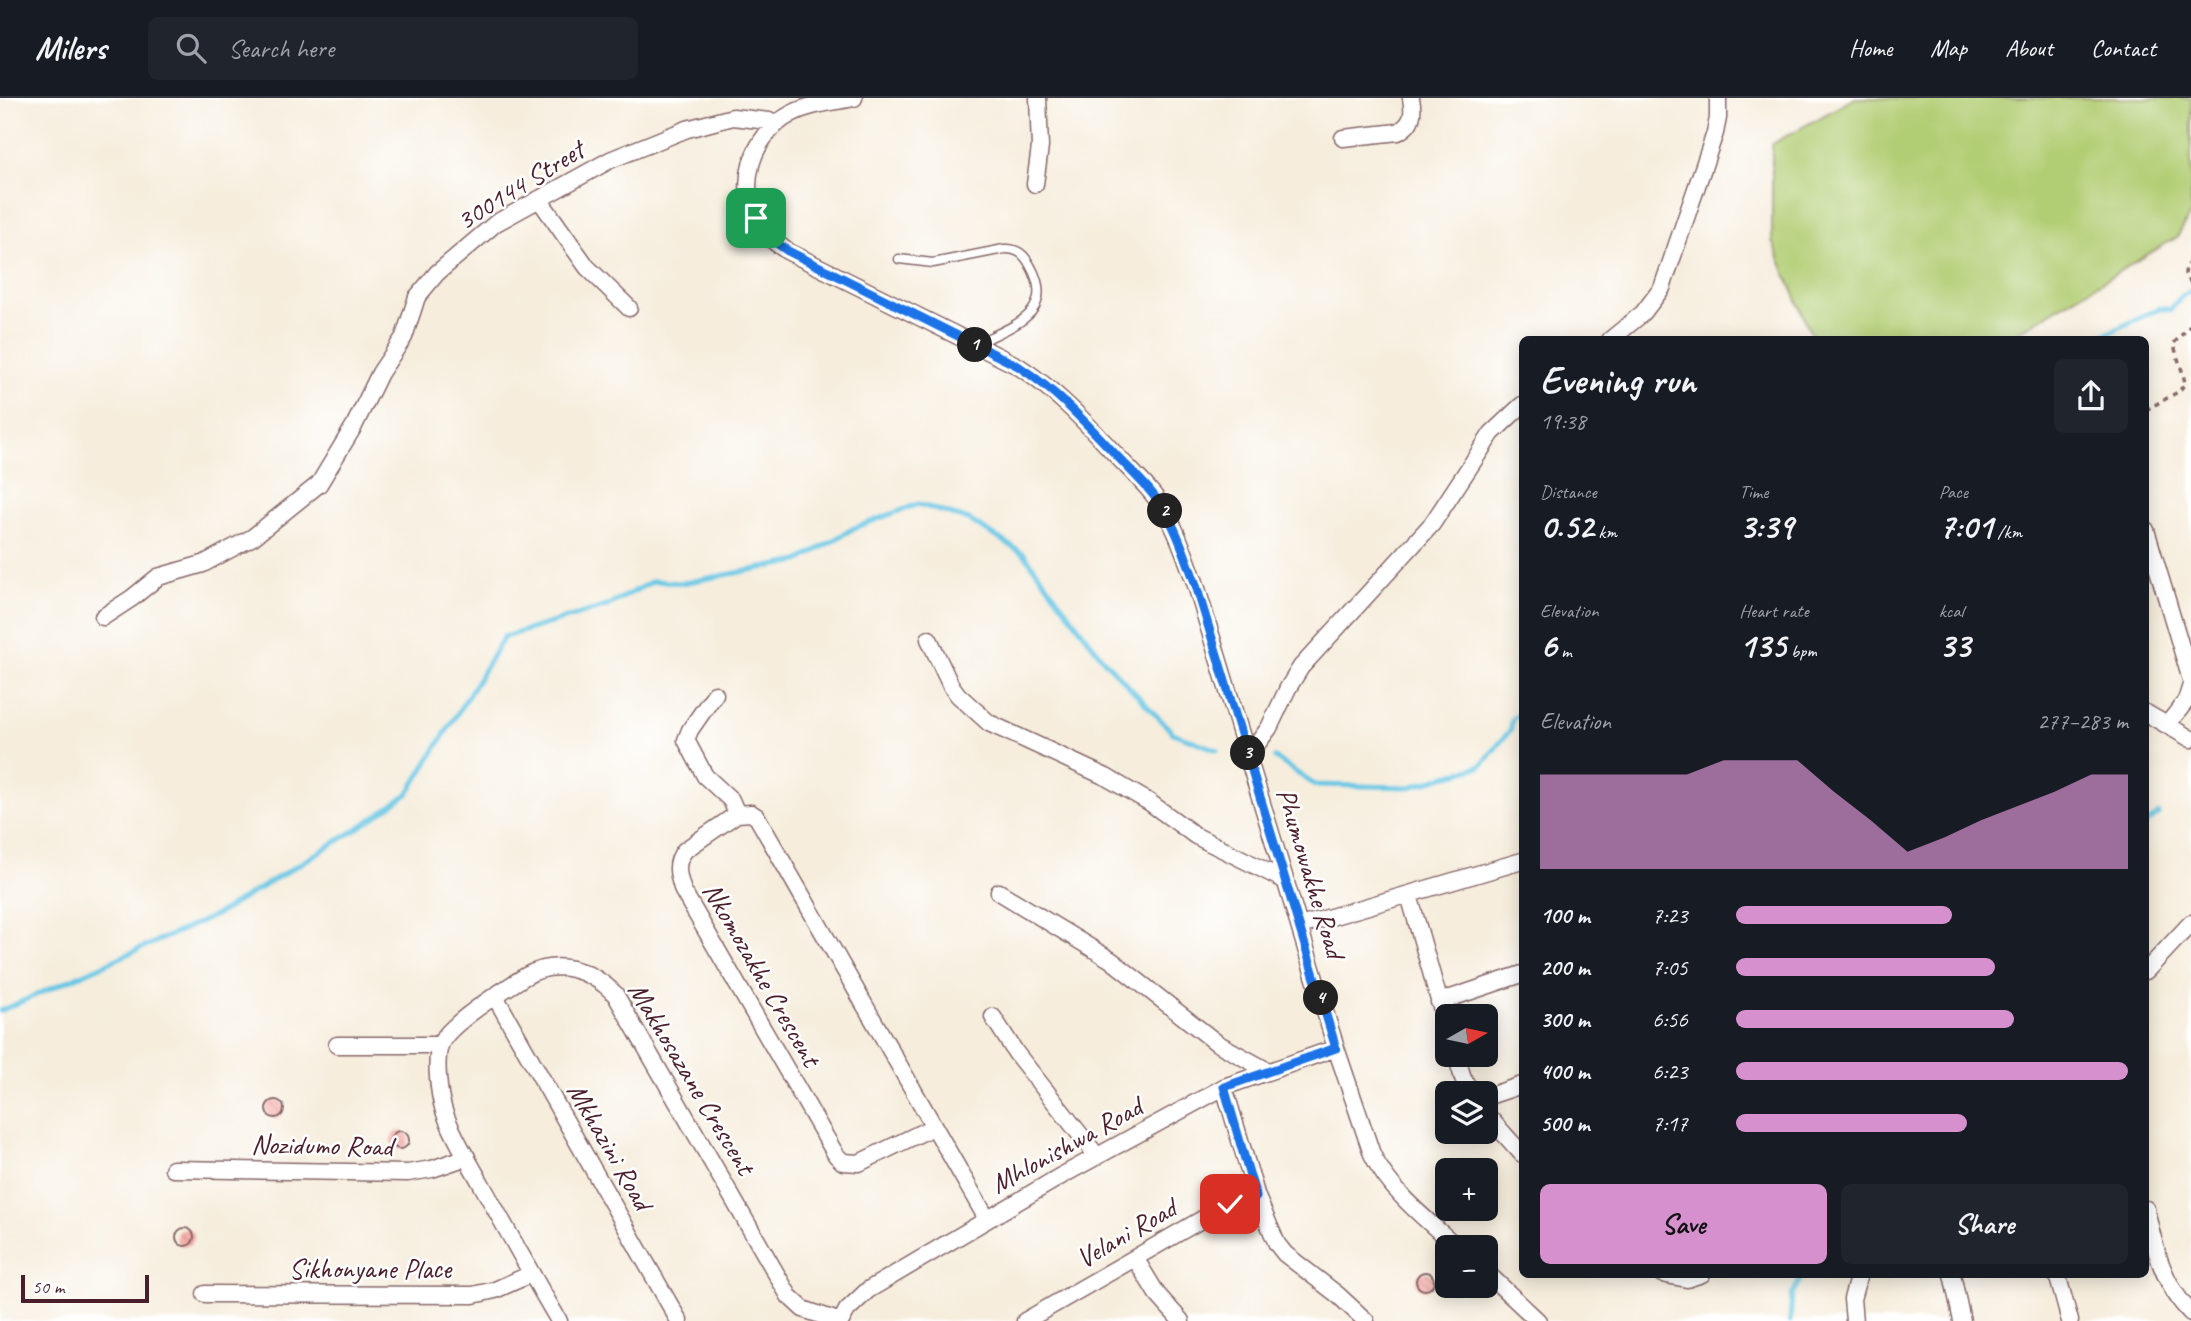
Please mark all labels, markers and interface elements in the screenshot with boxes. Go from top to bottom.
search box [148,17,638,80]
text: Milers [35,27,106,69]
icon: search [172,29,210,67]
text: Search here [228,32,334,65]
text: Home [1849,33,1892,63]
text: Map [1930,33,1967,63]
text: About [2005,33,2053,63]
text: Contact [2091,33,2156,63]
street label: 300144 Street [450,130,593,238]
pin [726,188,786,248]
icon: arrive [737,199,775,237]
pin: 1 [958,328,992,362]
text: 1 [970,332,979,356]
text: Evening run [1540,357,1696,404]
button: share [2054,359,2128,433]
text: 19:38 [1540,407,1586,436]
text: Distance [1540,480,1597,504]
text: Time [1739,480,1768,504]
text: Pace [1939,480,1968,504]
pin: 2 [1148,494,1182,528]
text: 2 [1160,498,1169,522]
text: 0.52 [1540,504,1594,549]
text: 3:39 [1739,504,1793,549]
text: 7:01 [1939,504,1993,549]
text: km [1594,520,1617,544]
text: /km [1993,520,2022,544]
text: Elevation [1540,599,1598,623]
text: Heart rate [1739,599,1809,623]
text: kcal [1939,599,1964,623]
text: 6 [1540,623,1557,668]
text: 135 [1739,623,1786,668]
text: 33 [1939,623,1970,668]
text: m [1557,639,1572,663]
text: bpm [1786,639,1817,663]
text: Elevation [1540,707,1611,736]
text: 277–283 m [2037,707,2128,736]
pin: 3 [1230,736,1266,770]
text: 3 [1243,740,1252,764]
street label: Phumowakhe Road [1269,784,1355,966]
street label: Nkomozakhe Crescent [695,876,830,1075]
text: 100 m [1540,901,1590,930]
text: 7:23 [1652,901,1688,930]
text: 200 m [1540,953,1590,982]
text: 7:05 [1652,953,1688,982]
street label: Makhosazane Crescent [621,975,765,1183]
pin: 4 [1304,981,1338,1016]
text: 4 [1316,985,1325,1009]
north arrow [1435,1004,1498,1068]
map controls [1435,1004,1498,1298]
text: 300 m [1540,1005,1590,1034]
text: 6:56 [1652,1005,1688,1034]
text: 400 m [1540,1057,1590,1086]
text: 6:23 [1652,1057,1688,1086]
street label: Mkhazini Road [560,1076,662,1219]
button: layers [1435,1081,1498,1144]
street label: Mhlonishwa Road [984,1087,1151,1201]
text: 500 m [1540,1109,1589,1138]
text: 7:17 [1652,1109,1688,1138]
street label: Nozidumo Road [251,1126,397,1164]
button: + [1435,1158,1498,1221]
pin [1200,1174,1260,1234]
button: Save [1540,1184,1827,1264]
button: Share [1841,1184,2128,1264]
icon: check [1211,1185,1249,1223]
street label: Velani Road [1070,1188,1186,1276]
button: − [1435,1235,1498,1298]
street label: Sikhonyane Place [289,1251,453,1286]
scale bar [21,1272,149,1304]
text: 50 m [32,1275,64,1299]

